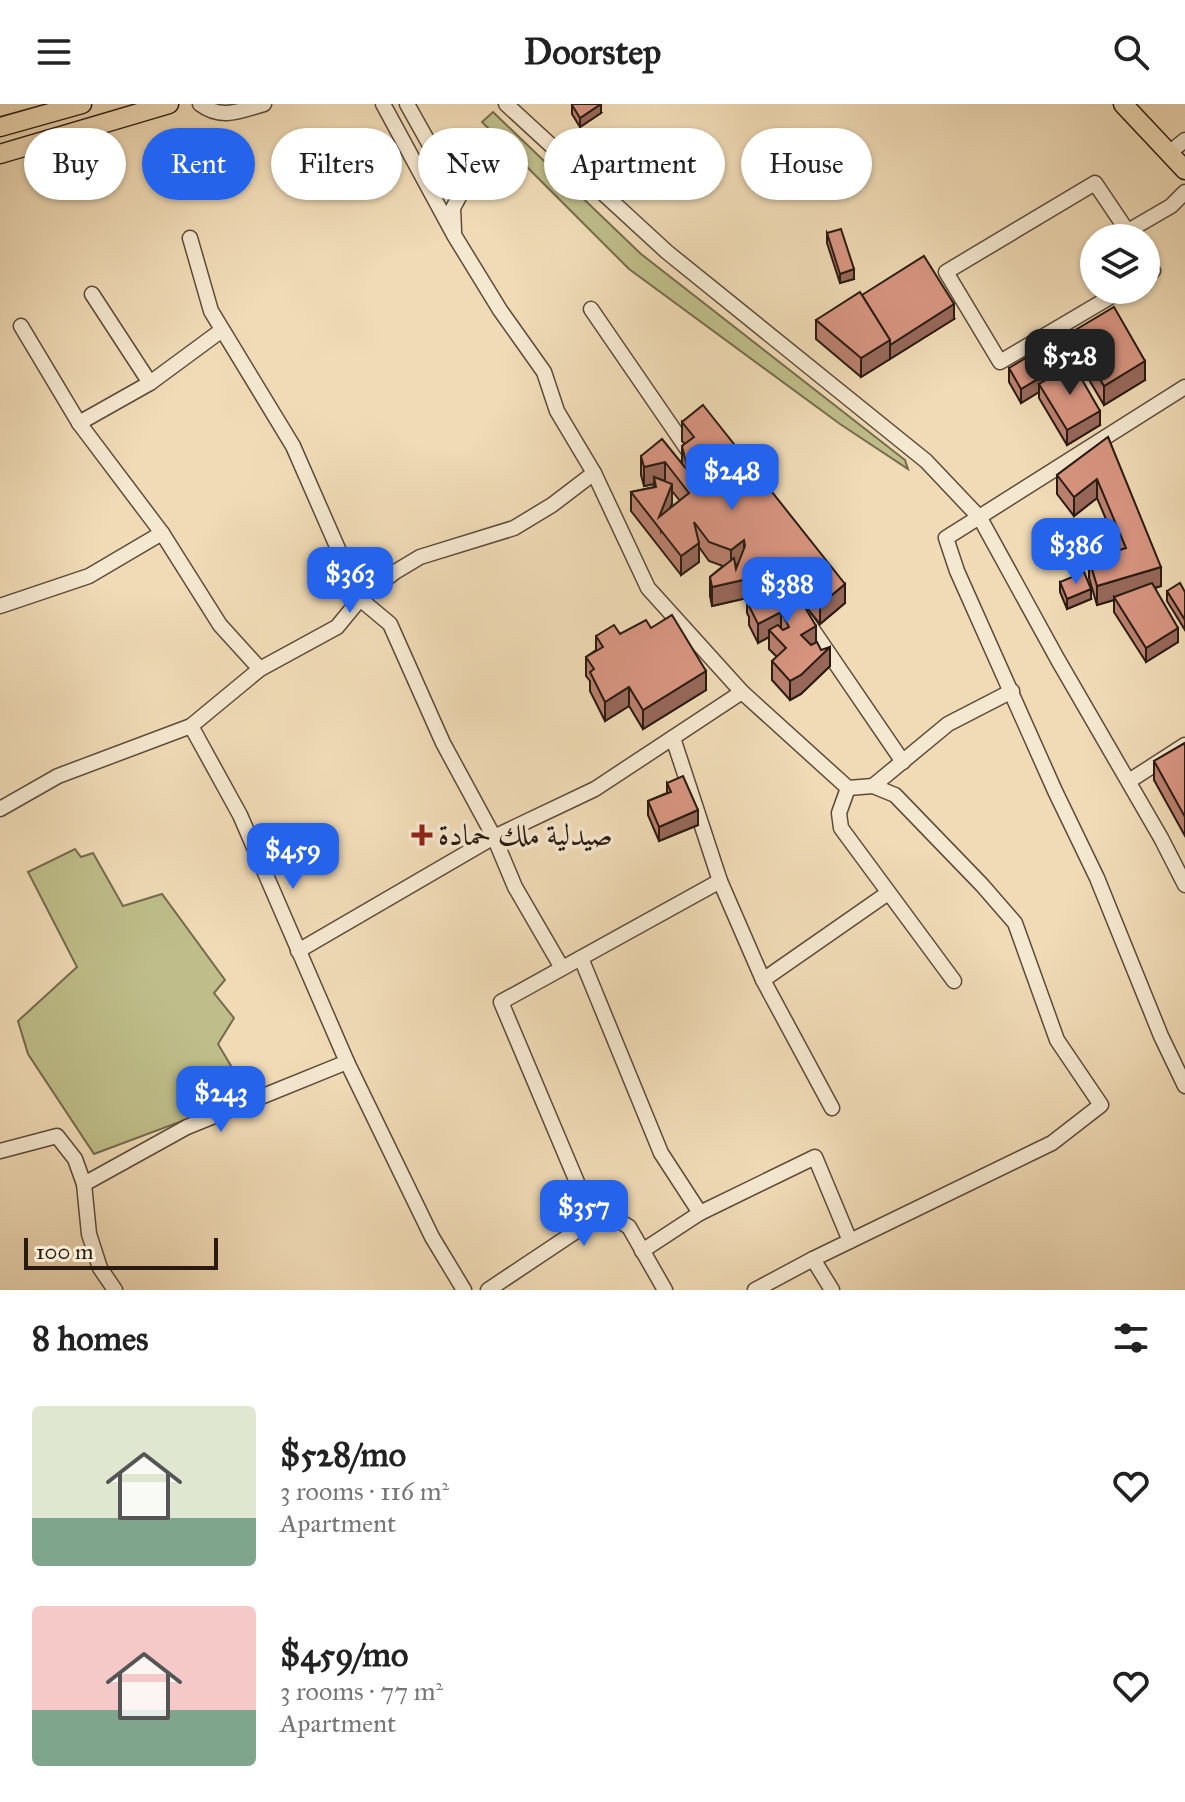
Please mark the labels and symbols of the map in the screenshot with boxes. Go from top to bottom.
pin: $528 [1023,329,1117,397]
pin: $248 [685,444,779,512]
pin: $386 [1029,518,1123,586]
pin: $363 [303,547,397,615]
pin: $388 [740,557,834,625]
place label: صيدلية ملك حمادة [438,817,613,853]
pin: $459 [246,823,340,891]
marker: صيدلية ملك حمادة [413,826,431,844]
pin: $243 [174,1066,268,1134]
pin: $357 [537,1180,631,1248]
scale bar [24,1234,218,1270]

